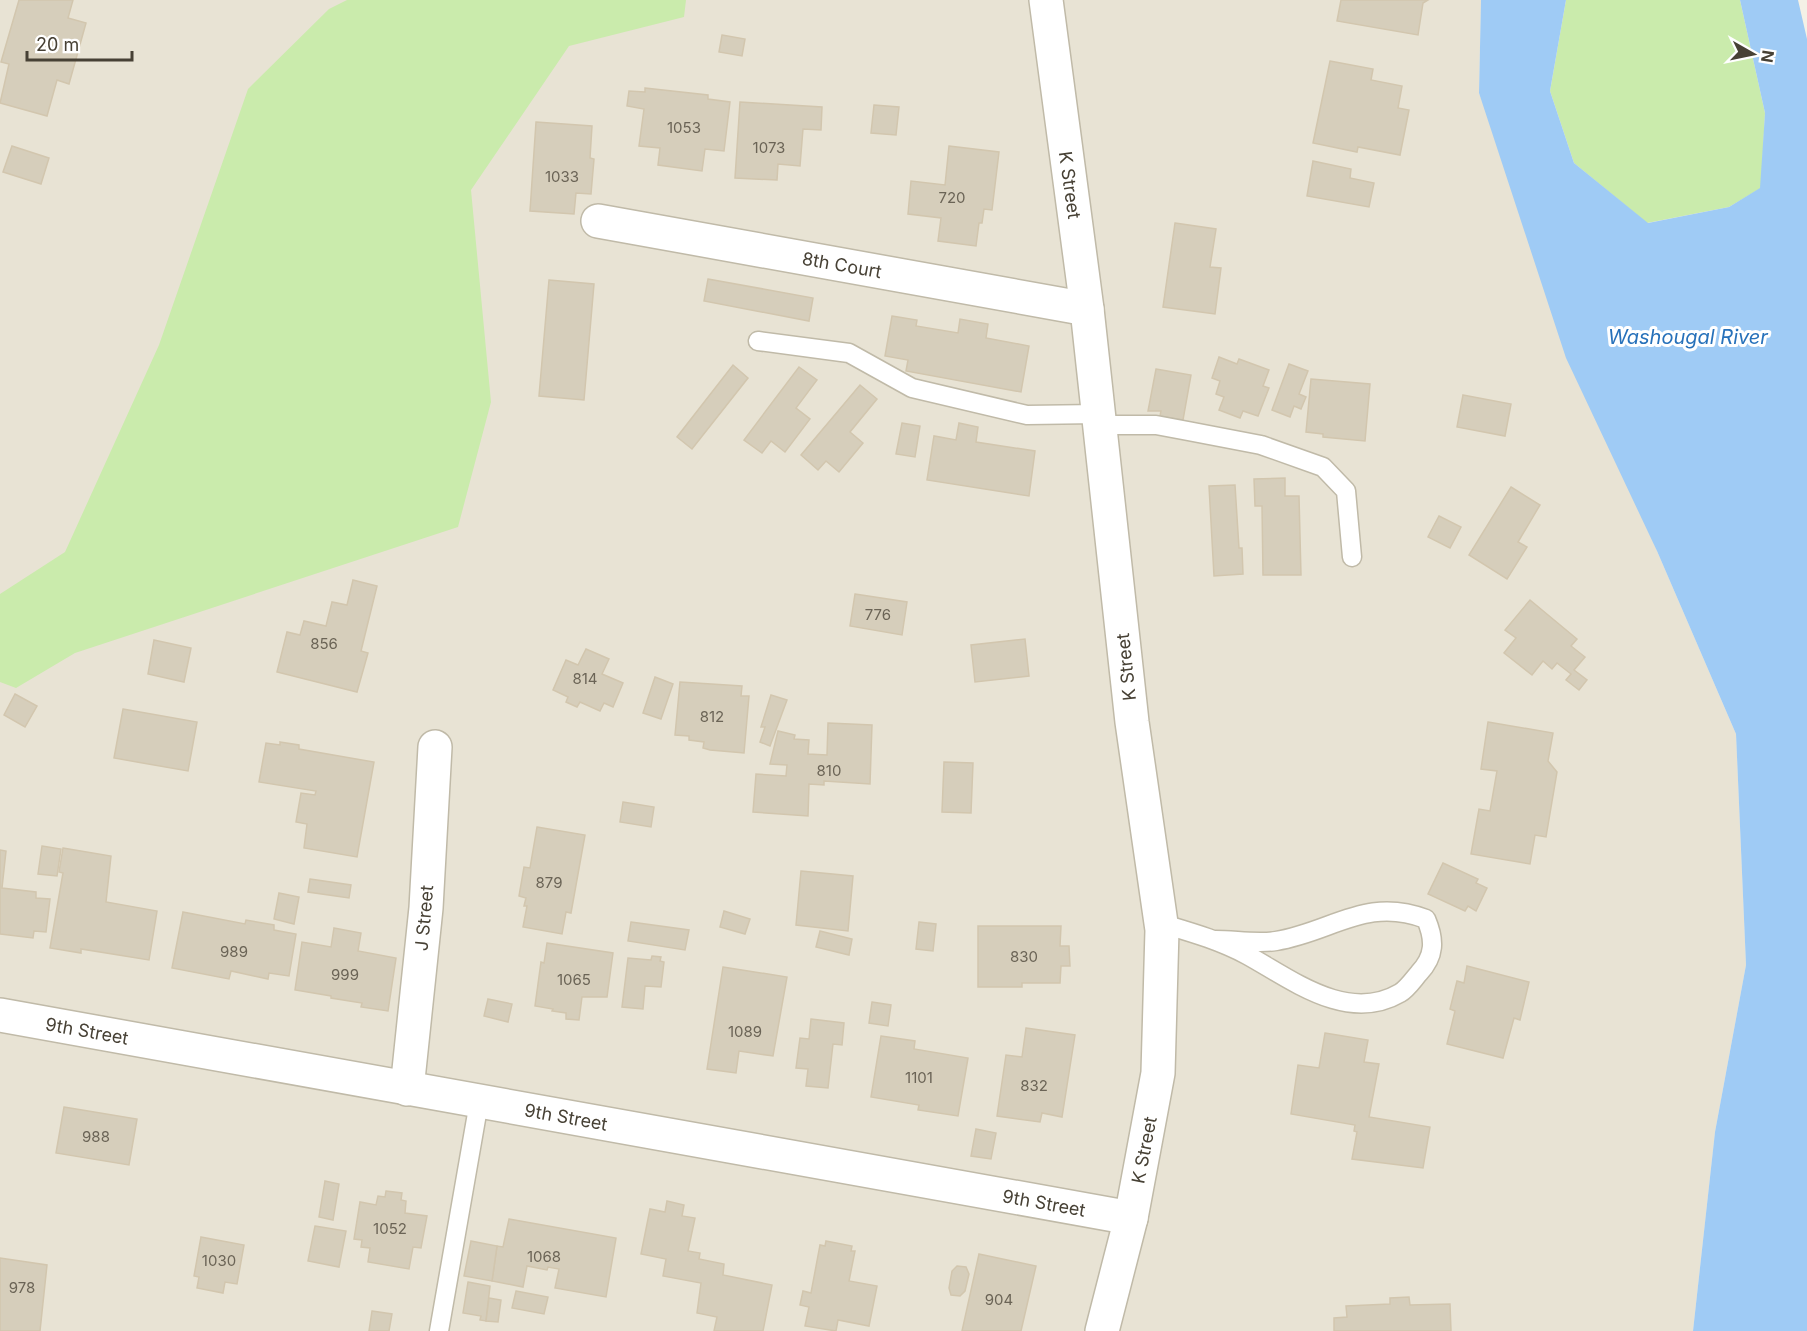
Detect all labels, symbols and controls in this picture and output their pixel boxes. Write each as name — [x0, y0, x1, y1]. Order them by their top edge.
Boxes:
scale bar — [27, 24, 132, 62]
north arrow — [1723, 24, 1783, 84]
text: 20 m — [36, 34, 79, 55]
text: N — [1757, 49, 1779, 64]
house number: 1053 — [667, 118, 701, 137]
house number: 1073 — [753, 138, 785, 157]
street label: K Street — [1055, 150, 1085, 220]
house number: 1033 — [545, 167, 579, 186]
house number: 720 — [938, 188, 966, 207]
street label: 8th Court — [801, 248, 883, 282]
water label: Washougal River — [1608, 325, 1768, 349]
house number: 776 — [865, 605, 891, 624]
street label: K Street — [1112, 632, 1140, 702]
house number: 856 — [310, 634, 338, 653]
house number: 814 — [572, 669, 598, 688]
house number: 812 — [700, 707, 724, 726]
house number: 810 — [817, 761, 841, 780]
house number: 879 — [536, 873, 562, 892]
street label: J Street — [411, 884, 437, 952]
house number: 989 — [220, 942, 248, 961]
house number: 830 — [1010, 947, 1038, 966]
house number: 999 — [331, 965, 359, 984]
house number: 1065 — [557, 970, 591, 989]
street label: 9th Street — [44, 1013, 130, 1049]
house number: 1089 — [728, 1022, 762, 1041]
house number: 1101 — [905, 1068, 933, 1087]
house number: 832 — [1020, 1076, 1048, 1095]
street label: 9th Street — [523, 1099, 609, 1135]
street label: K Street — [1127, 1115, 1161, 1185]
house number: 988 — [82, 1127, 110, 1146]
street label: 9th Street — [1001, 1185, 1087, 1221]
house number: 1052 — [373, 1219, 407, 1238]
house number: 1068 — [527, 1247, 561, 1266]
house number: 1030 — [202, 1251, 236, 1270]
house number: 978 — [9, 1278, 35, 1297]
house number: 904 — [985, 1290, 1013, 1309]

